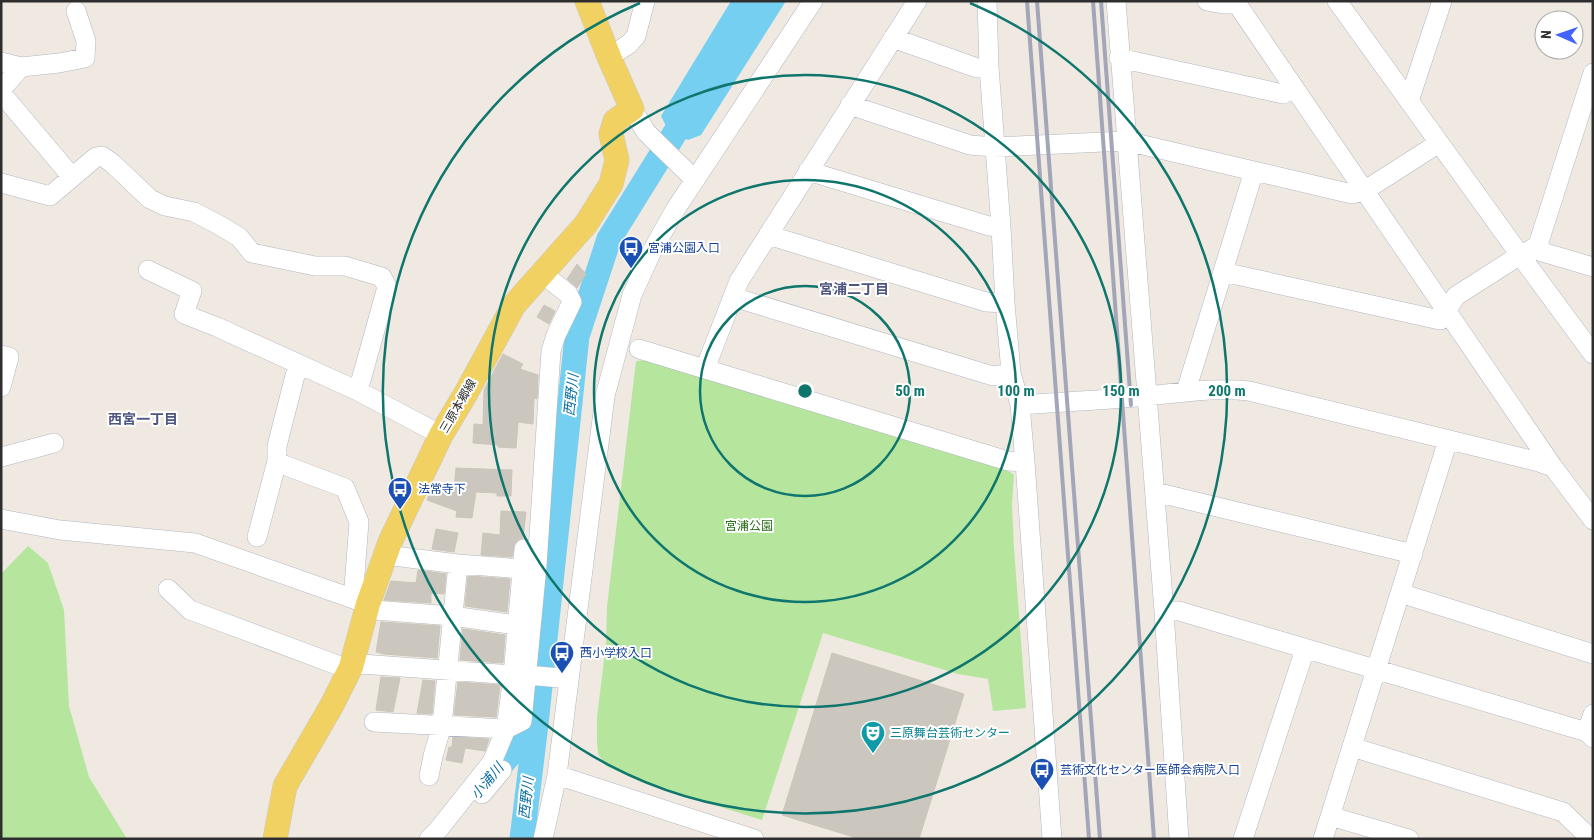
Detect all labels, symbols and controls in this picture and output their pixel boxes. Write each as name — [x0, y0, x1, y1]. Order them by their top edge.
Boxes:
north arrow — [1534, 10, 1584, 60]
text: N — [1538, 30, 1554, 39]
bus stop icon: 宮浦公園入口 — [618, 235, 644, 269]
place label: 宮浦公園入口 — [648, 241, 720, 255]
district label: 宮浦二丁目 — [819, 281, 889, 297]
water label: 西野川 — [561, 371, 581, 417]
street label: 三原本郷線 — [437, 377, 479, 435]
centre of rings — [796, 382, 814, 400]
text: 50 m — [895, 382, 925, 400]
text: 100 m — [997, 382, 1035, 400]
text: 150 m — [1102, 382, 1140, 400]
text: 200 m — [1208, 382, 1246, 400]
district label: 西宮一丁目 — [108, 411, 178, 427]
bus stop icon: 法常寺下 — [387, 476, 413, 510]
place label: 法常寺下 — [418, 482, 466, 496]
park label: 宮浦公園 — [725, 519, 773, 533]
bus stop icon: 西小学校入口 — [549, 640, 575, 674]
place label: 西小学校入口 — [580, 646, 652, 660]
theatre icon: 三原舞台芸術センター — [860, 720, 886, 754]
place label: 三原舞台芸術センター — [890, 726, 1010, 740]
bus stop icon: 芸術文化センター医師会病院入口 — [1029, 757, 1055, 791]
water label: 小浦川 — [467, 758, 508, 802]
place label: 芸術文化センター医師会病院入口 — [1060, 763, 1240, 777]
water label: 西野川 — [516, 774, 536, 820]

